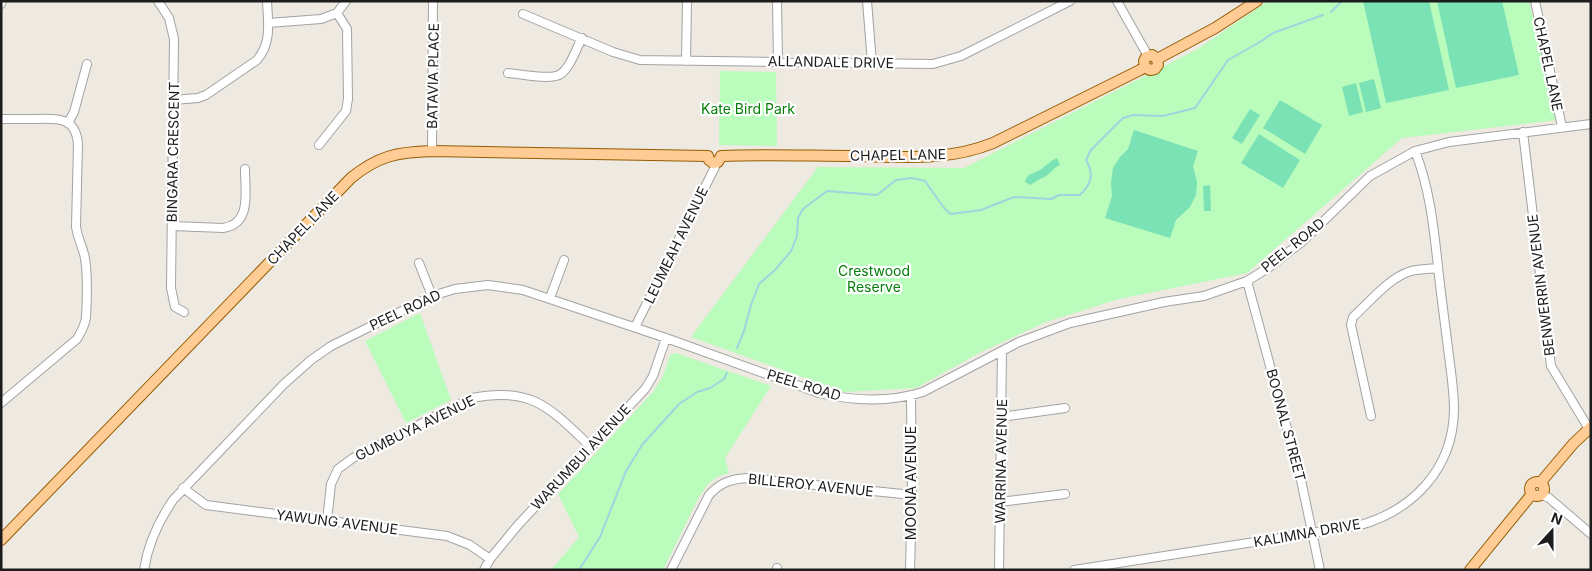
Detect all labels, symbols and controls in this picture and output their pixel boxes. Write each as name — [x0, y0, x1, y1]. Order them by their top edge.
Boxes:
street label: CHAPEL LANE — [1530, 15, 1567, 113]
street label: BATAVIA PLACE — [423, 23, 442, 129]
street label: ALLANDALE DRIVE — [768, 52, 894, 71]
street label: BINGARA CRESCENT — [163, 81, 182, 222]
park label: Kate Bird Park — [701, 100, 795, 117]
street label: CHAPEL LANE — [850, 145, 946, 164]
street label: LEUMEAH AVENUE — [640, 184, 711, 306]
street label: CHAPEL LANE — [263, 187, 342, 268]
street label: BENWERRIN AVENUE — [1523, 213, 1558, 357]
street label: PEEL ROAD — [1258, 214, 1328, 275]
park label: Crestwood Reserve — [838, 262, 910, 295]
street label: PEEL ROAD — [366, 286, 443, 333]
street label: PEEL ROAD — [765, 365, 843, 404]
street label: BOONAL STREET — [1263, 367, 1310, 483]
street label: GUMBUYA AVENUE — [352, 391, 478, 464]
street label: WARRINA AVENUE — [991, 398, 1010, 524]
street label: WARUMBUI AVENUE — [527, 400, 634, 513]
street label: MOONA AVENUE — [902, 426, 919, 540]
street label: BILLEROY AVENUE — [748, 469, 875, 500]
street label: YAWUNG AVENUE — [275, 506, 399, 537]
north arrow — [1527, 506, 1577, 556]
text: N — [1549, 509, 1565, 528]
street label: KALIMNA DRIVE — [1252, 515, 1362, 550]

